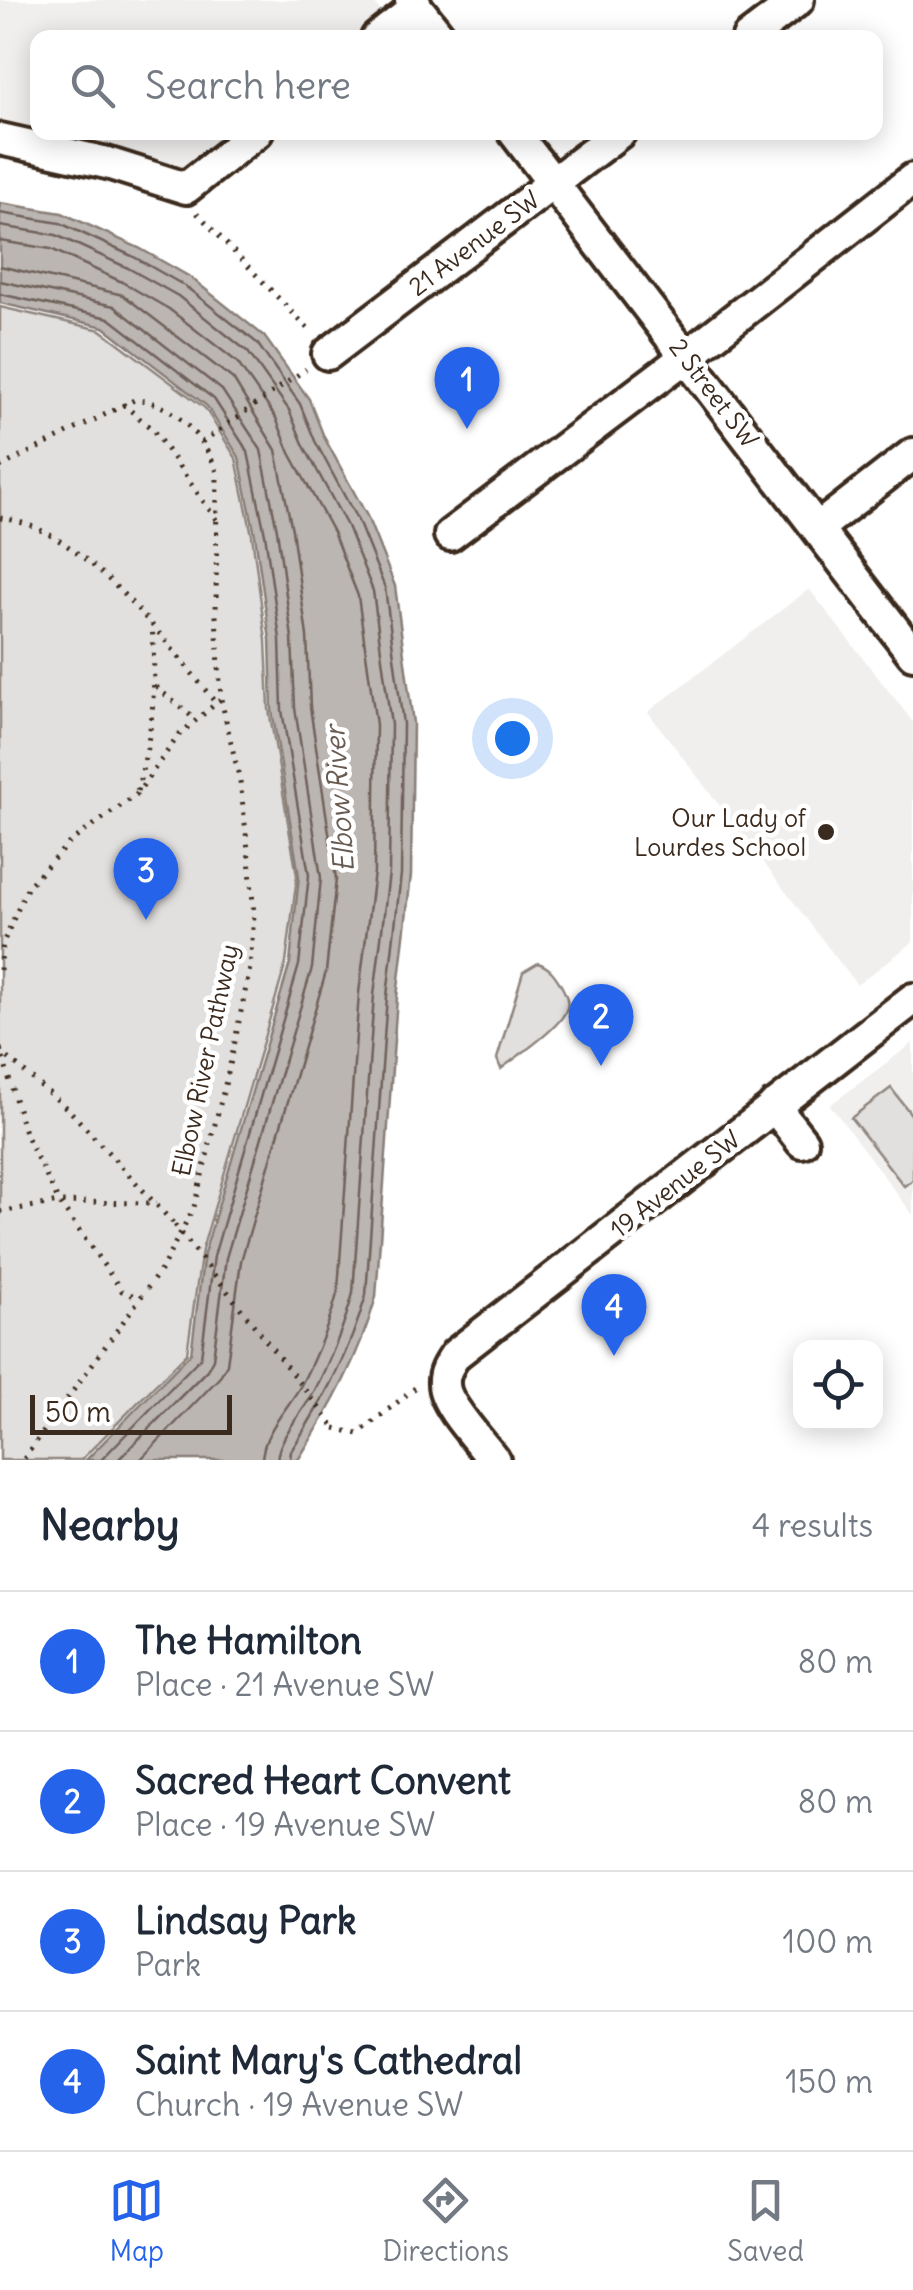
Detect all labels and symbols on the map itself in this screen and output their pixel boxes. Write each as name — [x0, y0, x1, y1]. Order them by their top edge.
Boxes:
street label: 21 Avenue SW — [402, 183, 546, 303]
street label: 2 Street SW — [662, 332, 766, 454]
pin: 1 — [434, 346, 500, 429]
your location — [487, 713, 538, 764]
water label: Elbow River — [316, 721, 362, 873]
place label: Our Lady of Lourdes School — [634, 802, 807, 863]
marker: Our Lady of Lourdes School — [815, 821, 837, 843]
pin: 3 — [114, 838, 178, 920]
street label: Elbow River Pathway — [165, 941, 245, 1179]
pin: 2 — [568, 984, 634, 1066]
street label: 19 Avenue SW — [603, 1123, 747, 1245]
pin: 4 — [582, 1274, 646, 1356]
scale bar — [30, 1390, 232, 1434]

